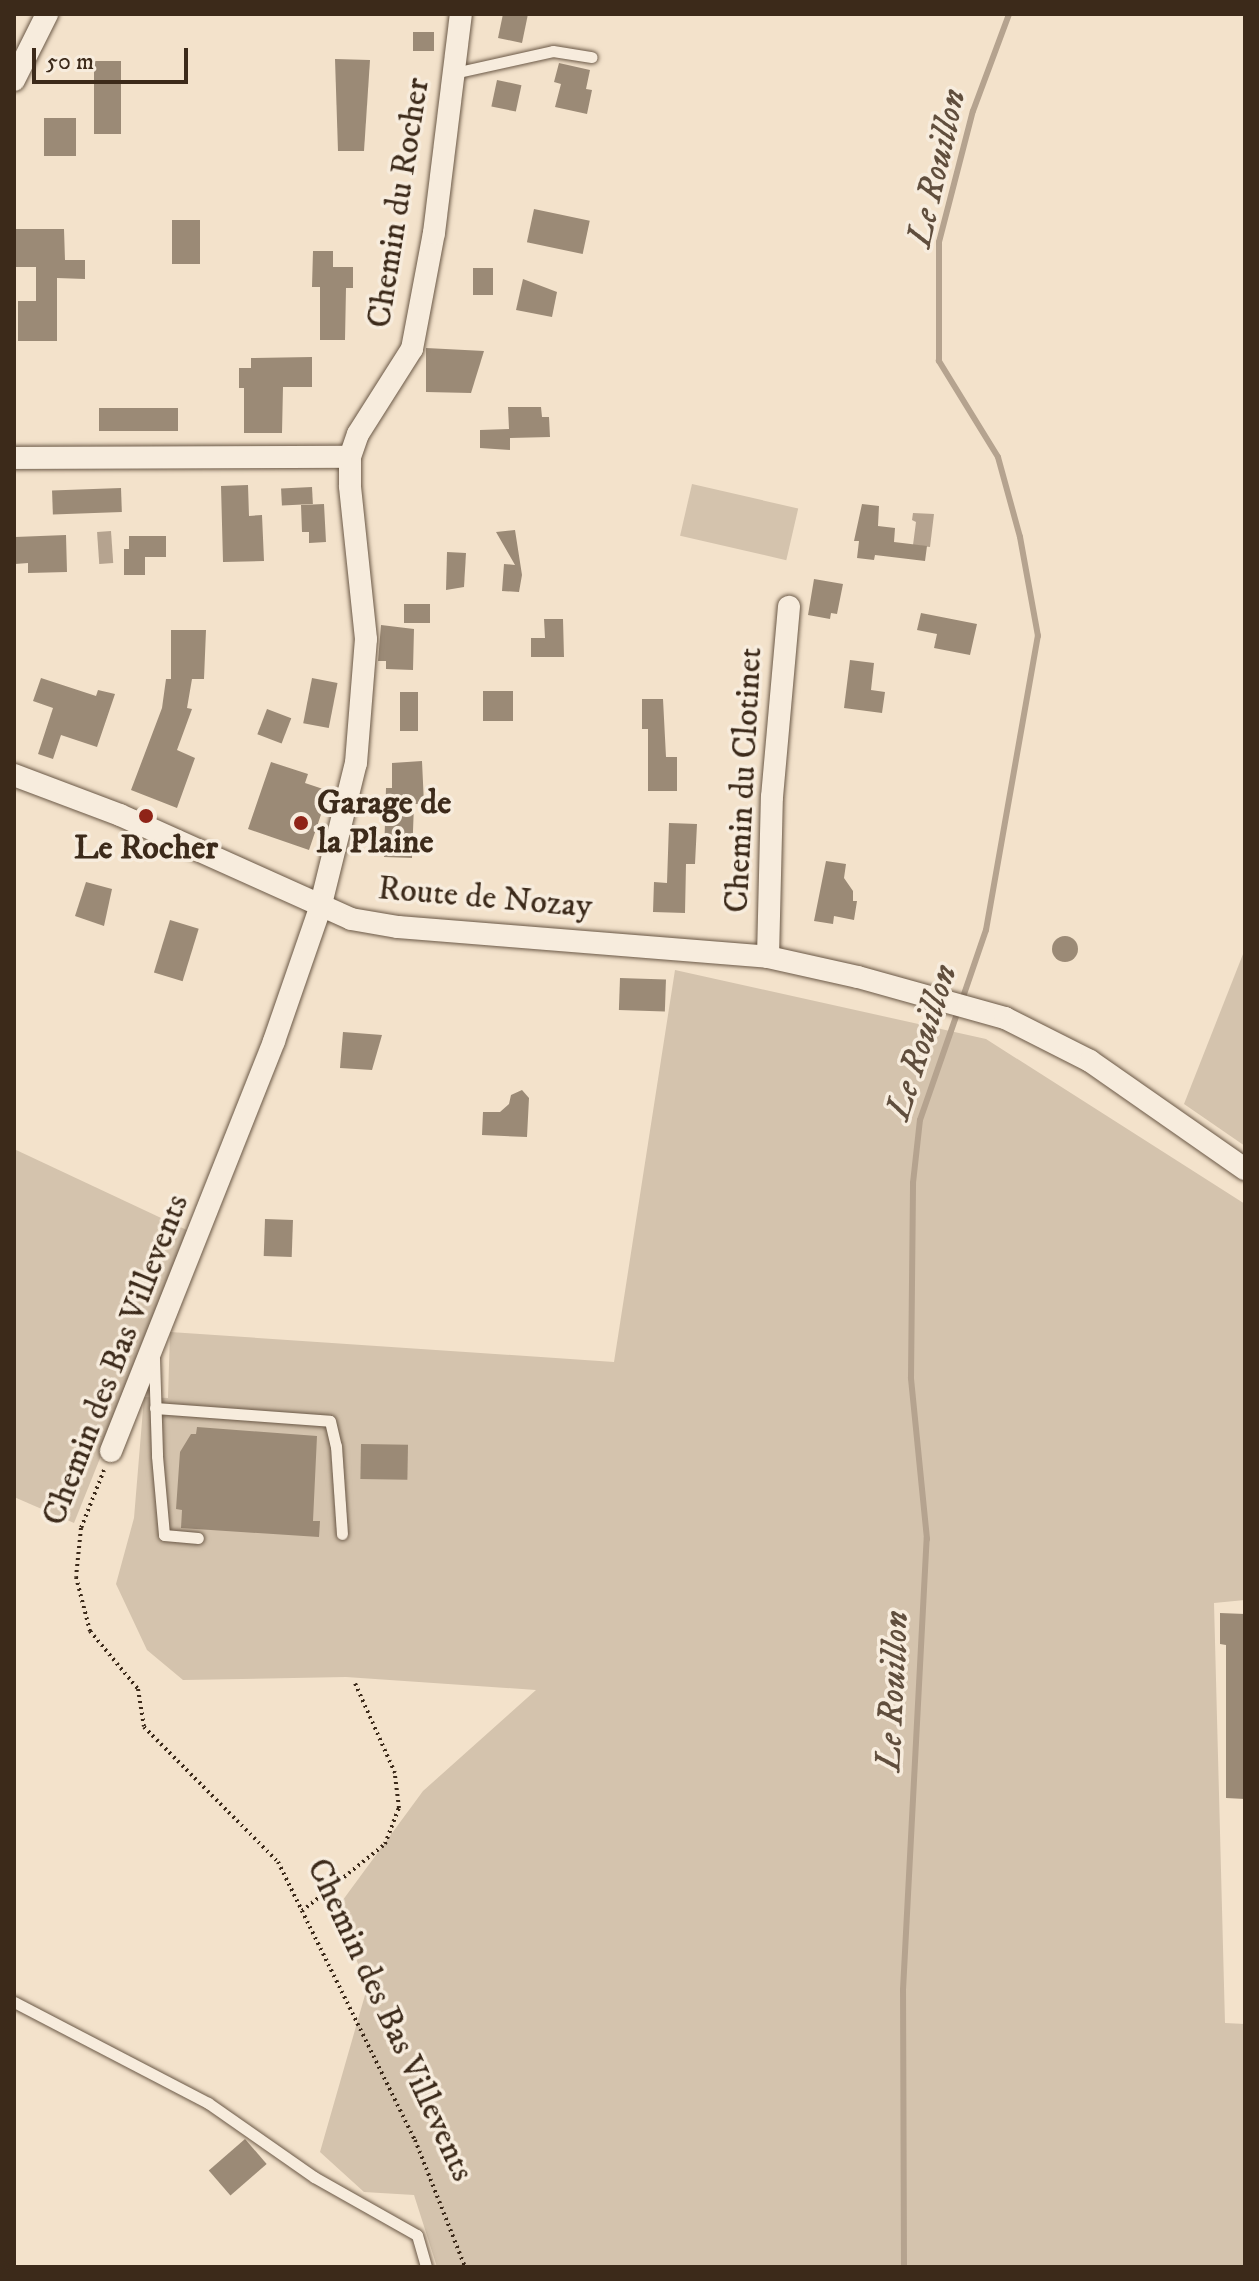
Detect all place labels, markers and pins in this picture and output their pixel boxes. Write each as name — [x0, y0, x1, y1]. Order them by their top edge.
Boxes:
place label: Garage de la Plaine — [317, 783, 451, 862]
marker: Le Rocher — [137, 807, 155, 825]
marker: Garage de la Plaine — [292, 814, 310, 832]
place label: Le Rocher — [74, 829, 218, 869]

